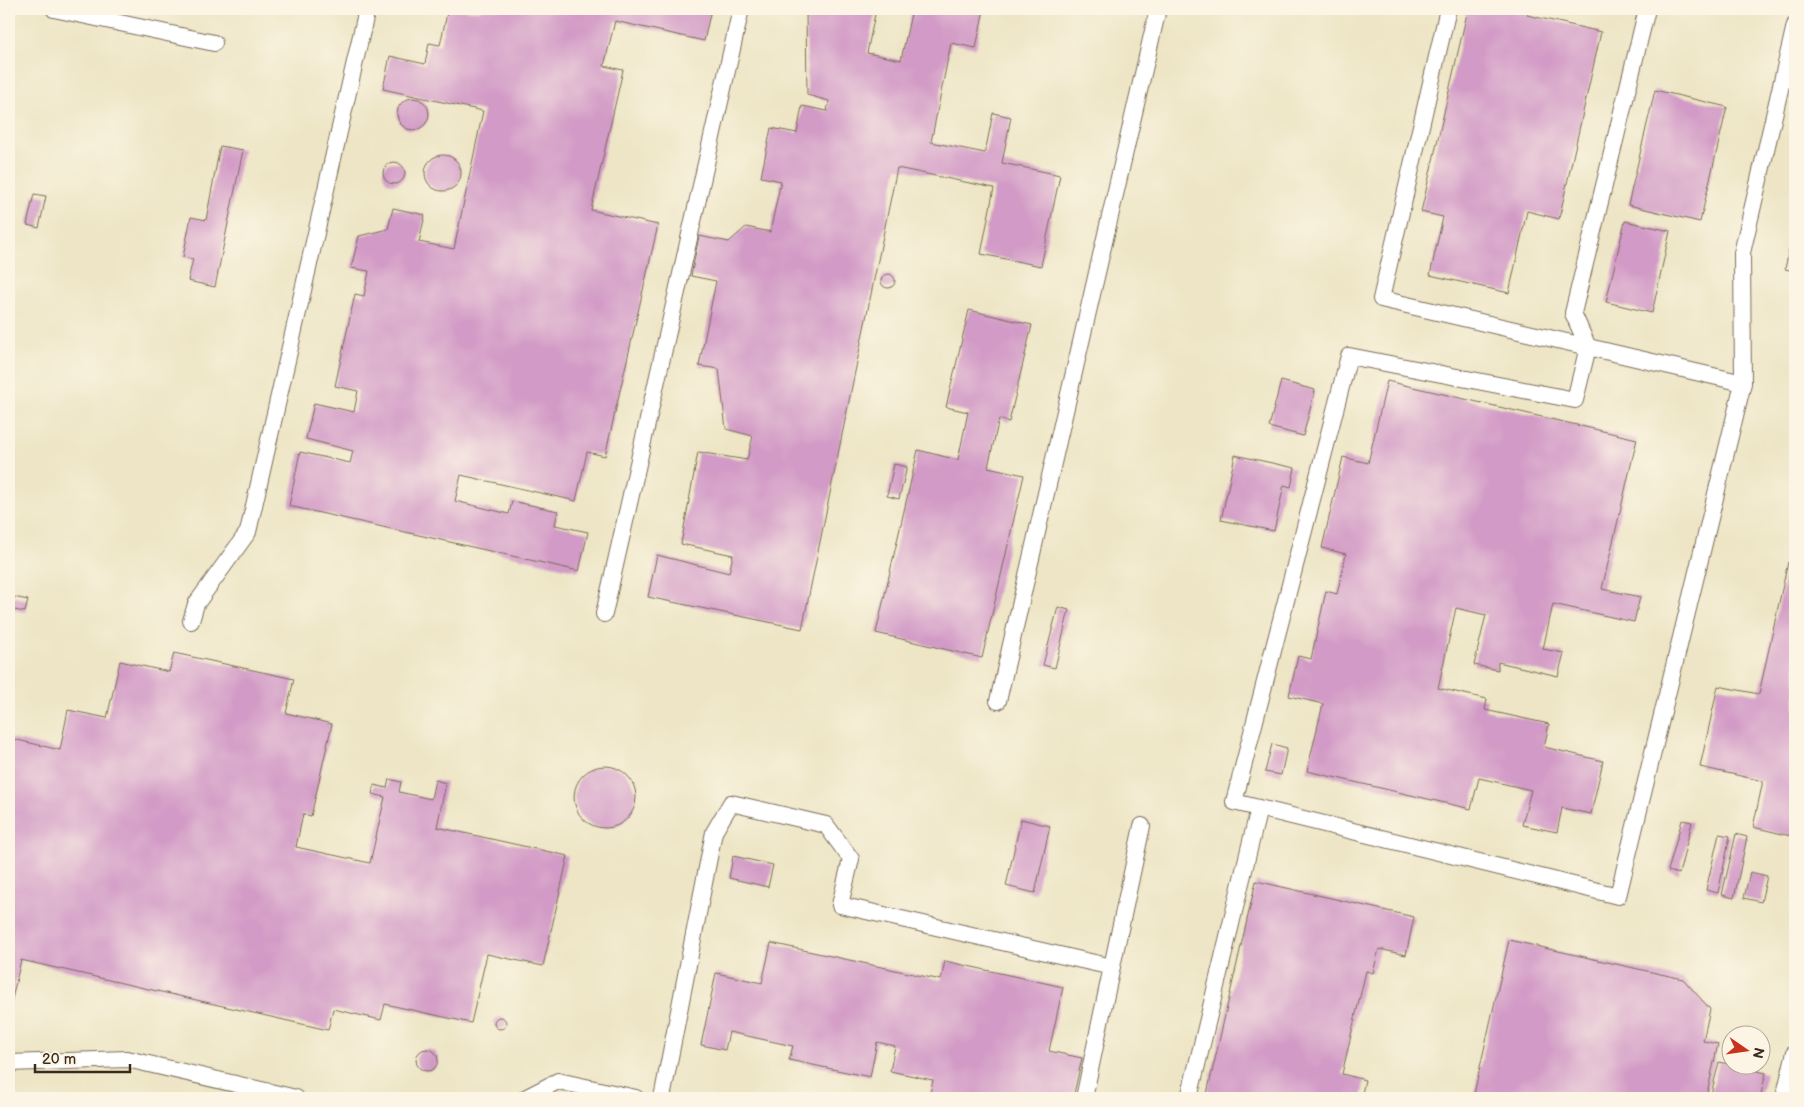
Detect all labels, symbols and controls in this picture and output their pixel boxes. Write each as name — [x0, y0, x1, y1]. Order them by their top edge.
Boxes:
north arrow — [1722, 1024, 1772, 1074]
scale bar — [35, 1042, 130, 1074]
text: N — [1749, 1046, 1768, 1060]
text: 20 m — [42, 1050, 76, 1069]

